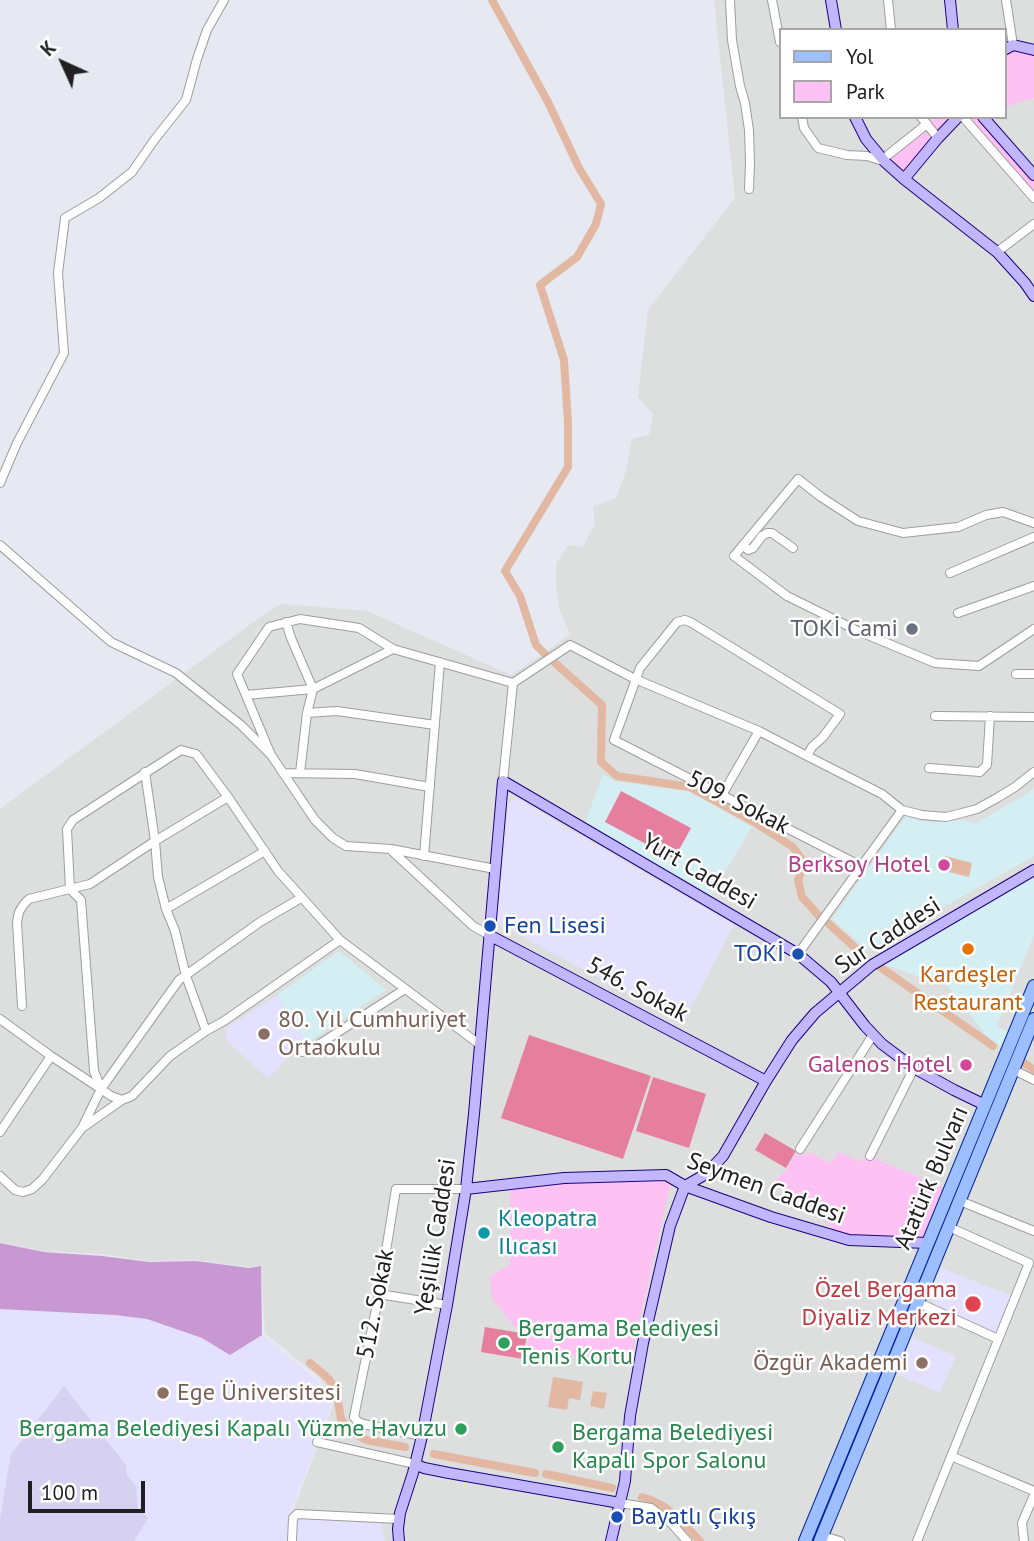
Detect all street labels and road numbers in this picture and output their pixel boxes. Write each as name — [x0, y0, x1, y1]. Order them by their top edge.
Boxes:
street label: 509. Sokak — [682, 765, 794, 841]
street label: Yurt Caddesi — [636, 828, 762, 916]
street label: Sur Caddesi — [830, 891, 946, 981]
street label: 546. Sokak — [581, 951, 693, 1029]
street label: Atatürk Bulvarı — [889, 1102, 975, 1254]
street label: Seymen Caddesi — [683, 1147, 849, 1231]
street label: Yeşillik Caddesi — [409, 1157, 463, 1317]
street label: 512. Sokak — [351, 1247, 401, 1361]

